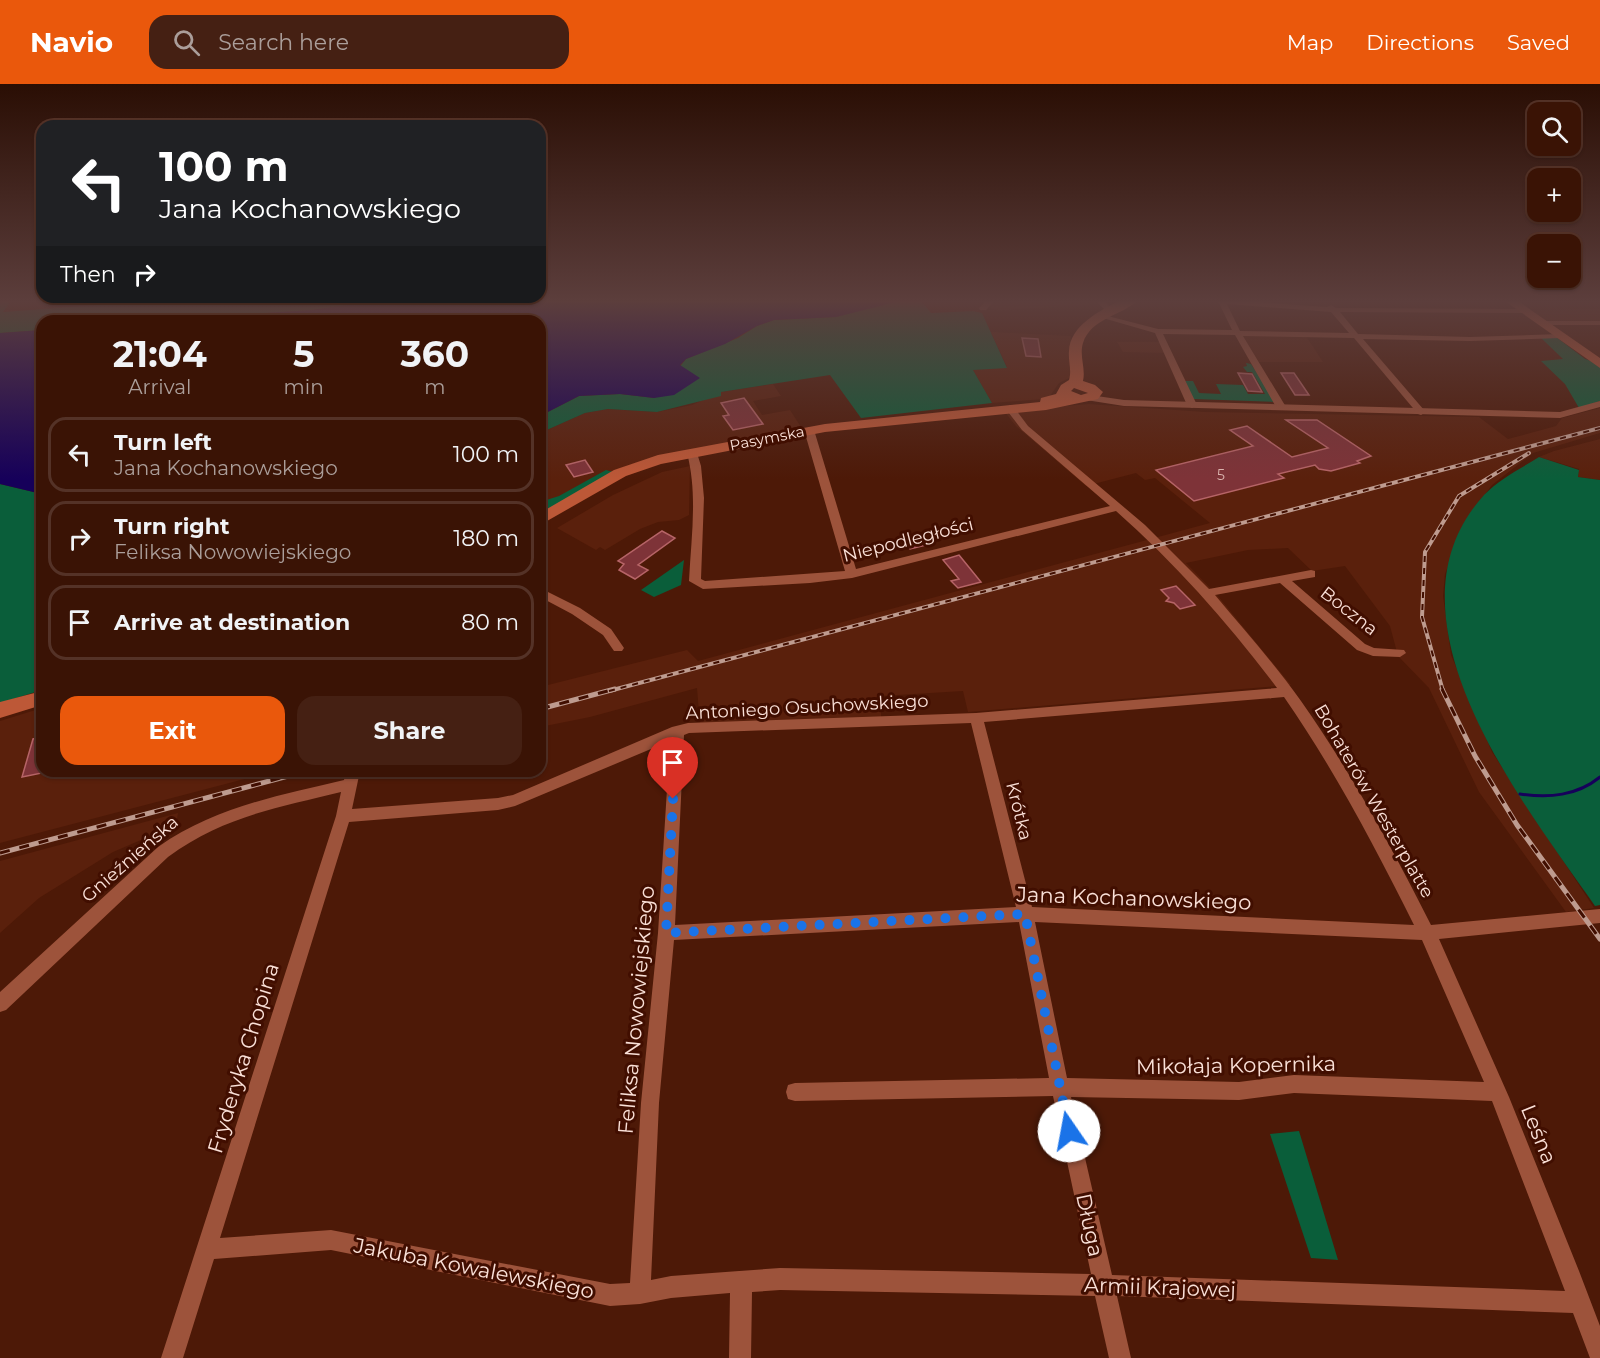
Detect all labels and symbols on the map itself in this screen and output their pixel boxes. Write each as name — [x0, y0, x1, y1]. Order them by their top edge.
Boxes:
street label: Pasymska — [728, 421, 806, 455]
house number: 5 — [1217, 466, 1225, 484]
street label: Niepodległości — [840, 513, 976, 567]
street label: Boczna — [1316, 582, 1382, 640]
street label: Antoniego Osuchowskiego — [685, 690, 929, 724]
street label: Bohaterów Westerplatte — [1309, 700, 1439, 902]
pin — [647, 737, 698, 799]
street label: Krótka — [1001, 780, 1037, 842]
street label: Gnieźnieńska — [77, 811, 183, 907]
street label: Jana Kochanowskiego — [1015, 881, 1252, 915]
street label: Feliksa Nowowiejskiego — [613, 885, 659, 1135]
street label: Fryderyka Chopina — [202, 960, 284, 1156]
street label: Mikołaja Kopernika — [1136, 1051, 1336, 1079]
position arrow — [1037, 1099, 1101, 1163]
street label: Leśna — [1516, 1101, 1562, 1167]
street label: Długa — [1071, 1191, 1109, 1259]
street label: Jakuba Kowalewskiego — [351, 1232, 596, 1304]
street label: Armii Krajowej — [1084, 1272, 1236, 1302]

